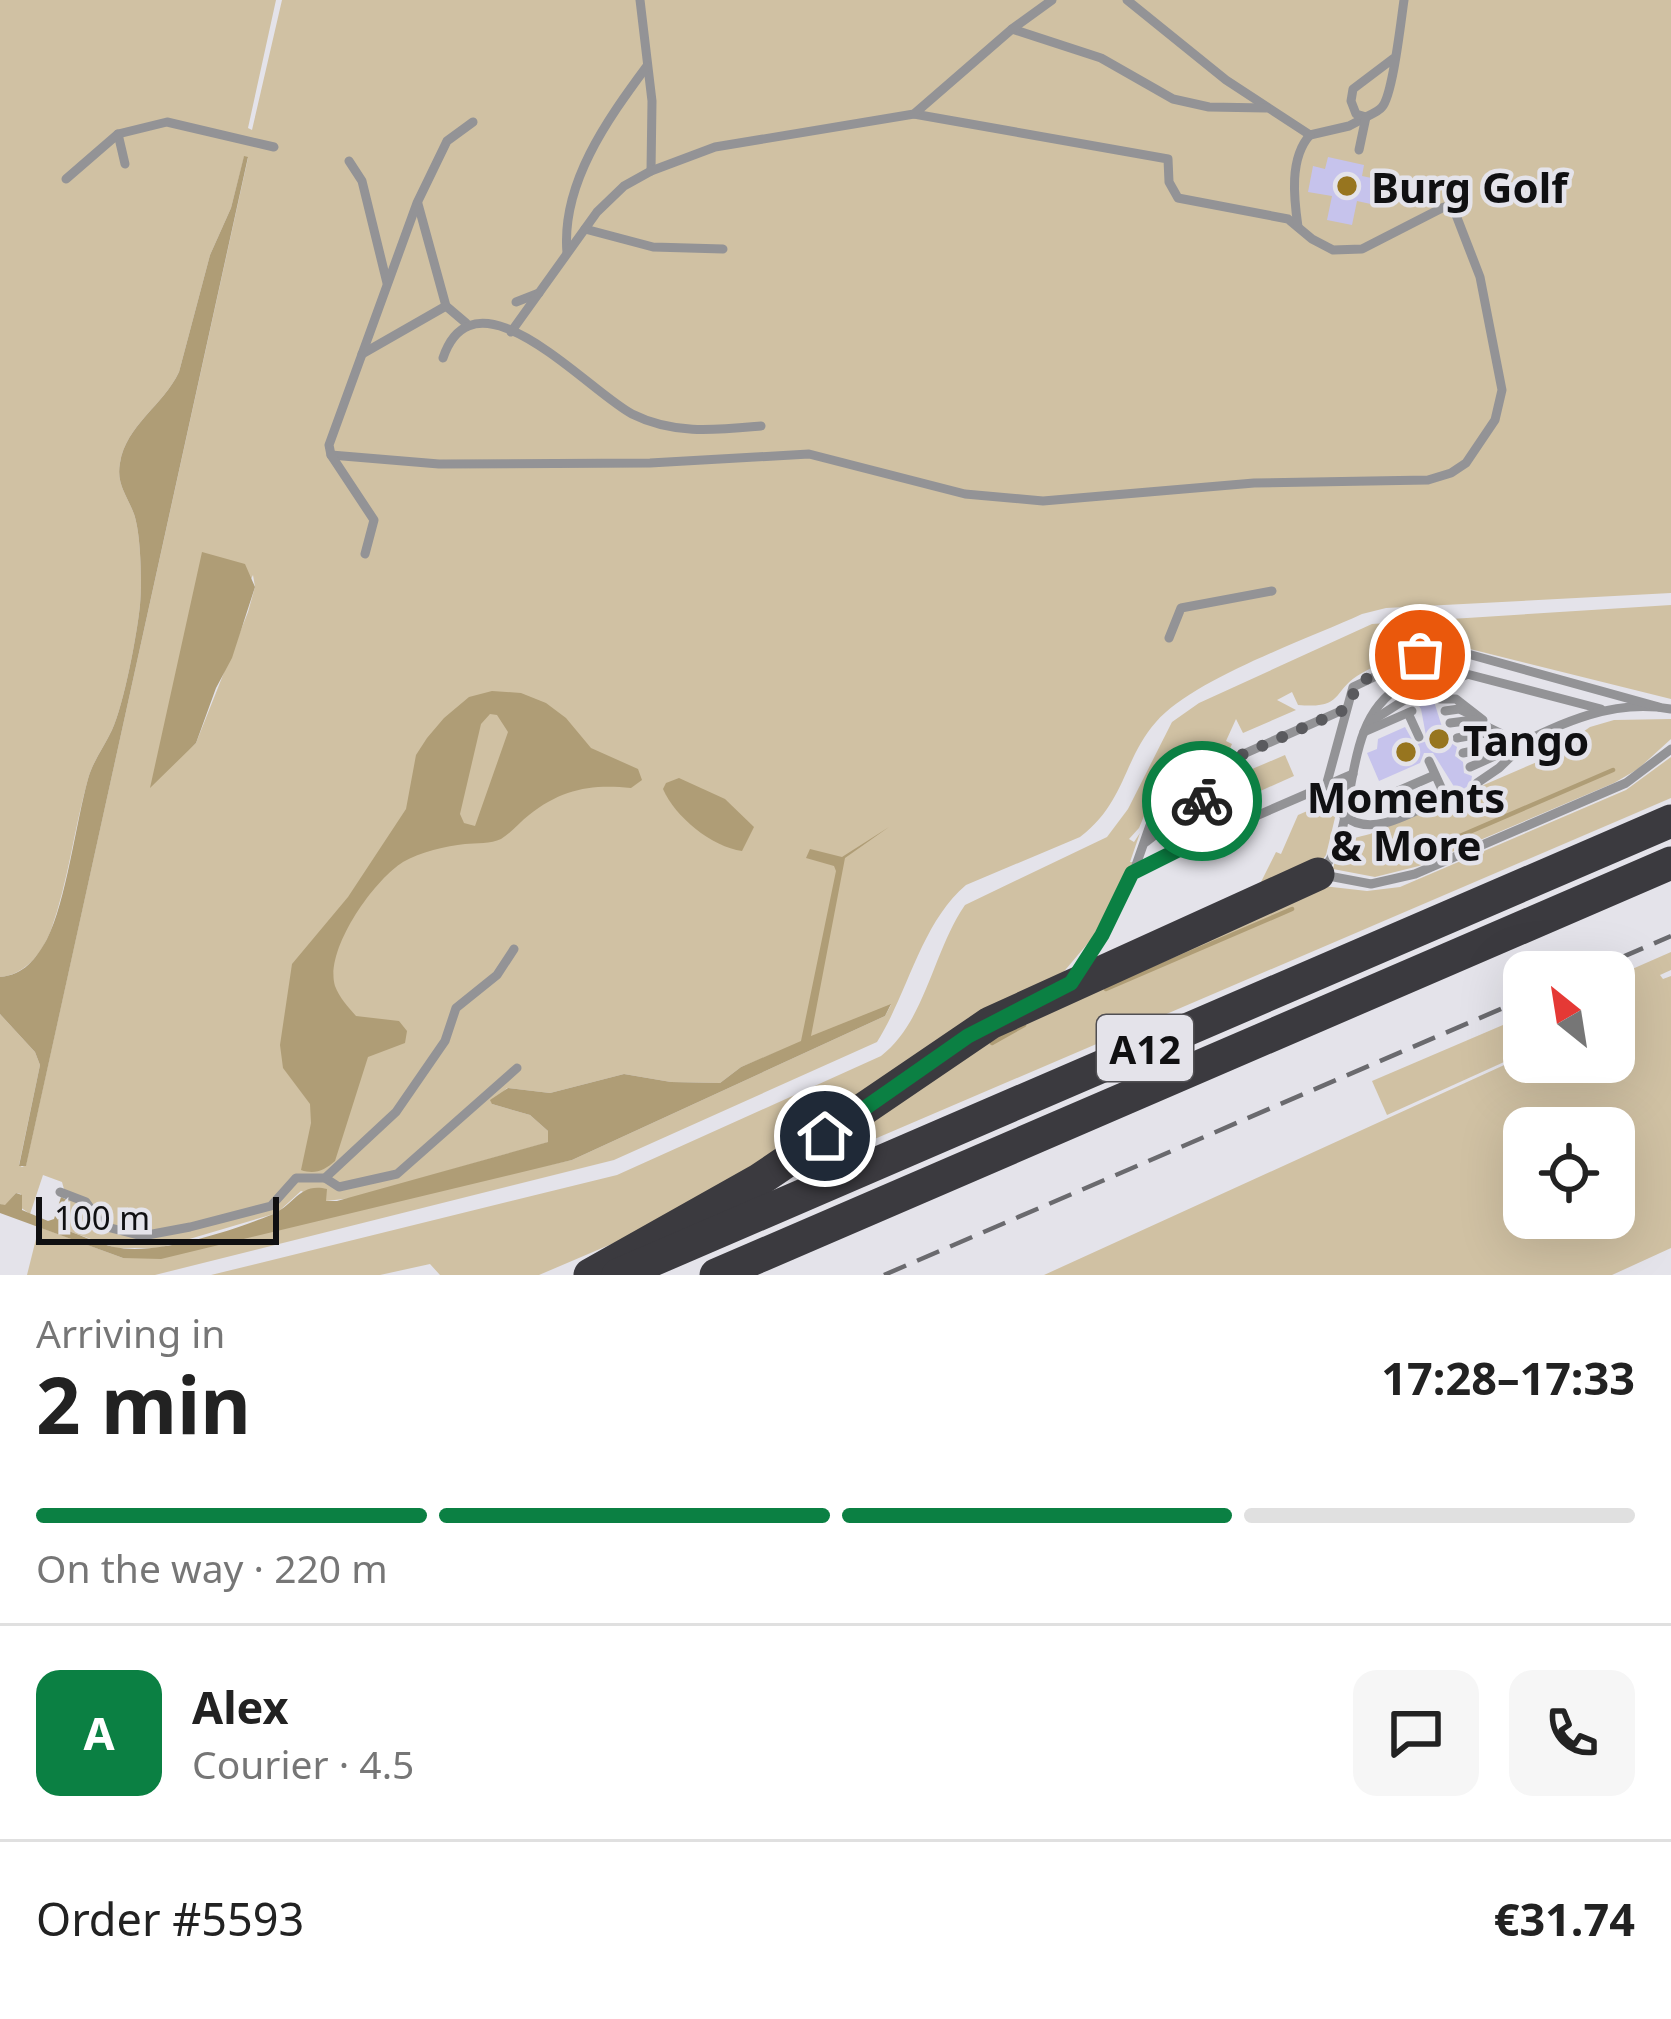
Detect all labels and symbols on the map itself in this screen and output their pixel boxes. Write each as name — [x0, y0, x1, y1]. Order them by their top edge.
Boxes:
place label: Burg Golf — [1371, 158, 1570, 215]
marker: Burg Golf — [1334, 173, 1360, 199]
pin — [1369, 604, 1471, 706]
place label: Tango — [1463, 711, 1589, 768]
marker: Tango — [1426, 726, 1452, 752]
marker: Moments & More — [1393, 739, 1419, 765]
courier — [1142, 741, 1262, 861]
place label: Moments & More — [1307, 768, 1505, 873]
north arrow — [1503, 951, 1635, 1083]
road number: A12 — [1097, 1015, 1193, 1081]
pin — [774, 1085, 876, 1187]
scale bar — [36, 1191, 279, 1244]

